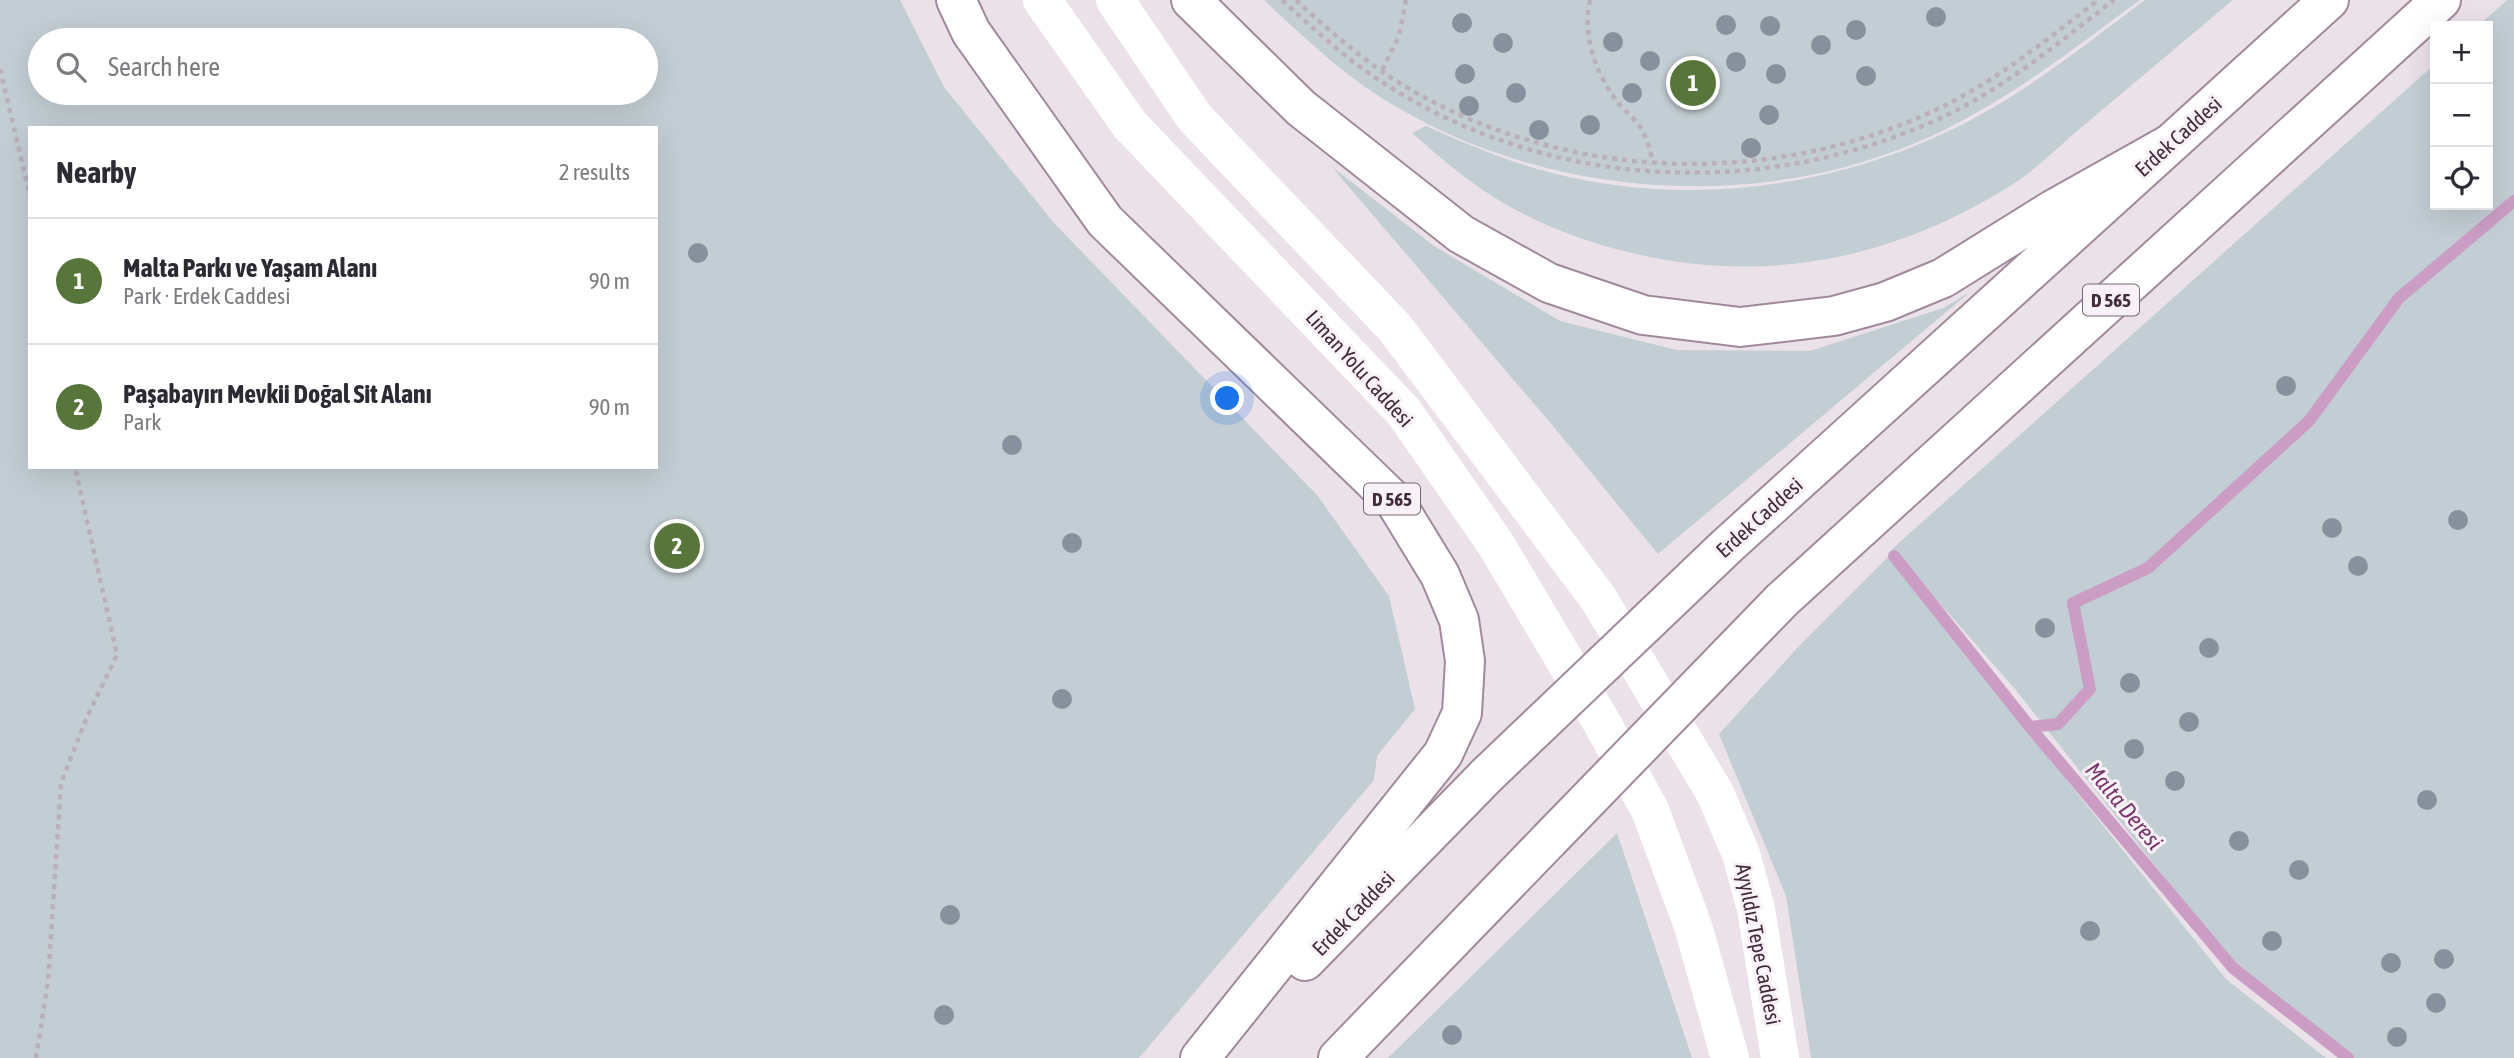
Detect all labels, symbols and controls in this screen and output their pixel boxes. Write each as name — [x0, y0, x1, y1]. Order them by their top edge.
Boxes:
map controls — [2430, 21, 2493, 210]
button: + — [2430, 21, 2493, 84]
search box — [28, 28, 658, 105]
icon: search — [52, 48, 90, 86]
text: Search here — [108, 52, 220, 82]
pin: 1 — [1670, 57, 1716, 109]
button: − — [2430, 84, 2493, 147]
street label: Erdek Caddesi — [2130, 91, 2226, 181]
button: locate — [2430, 147, 2493, 210]
text: Nearby — [56, 155, 136, 189]
text: 2 results — [559, 159, 630, 185]
text: Malta Parkı ve Yaşam Alanı — [123, 253, 377, 283]
text: 1 — [74, 268, 84, 294]
text: 90 m — [589, 268, 630, 294]
text: Park · Erdek Caddesi — [123, 283, 291, 309]
road number: D 565 — [2083, 284, 2139, 316]
street label: Liman Yolu Caddesi — [1301, 305, 1419, 431]
text: Paşabayırı Mevkii Doğal Sit Alanı — [123, 379, 432, 409]
your location — [1210, 381, 1244, 415]
text: 2 — [74, 394, 84, 420]
text: 90 m — [589, 394, 630, 420]
text: Park — [123, 409, 161, 435]
street label: Erdek Caddesi — [1711, 472, 1807, 562]
road number: D 565 — [1364, 484, 1420, 514]
pin: 2 — [654, 520, 700, 572]
water label: Malta Deresi — [2080, 757, 2168, 855]
street label: Ayyıldız Tepe Caddesi — [1732, 861, 1786, 1027]
street label: Erdek Caddesi — [1307, 866, 1399, 960]

